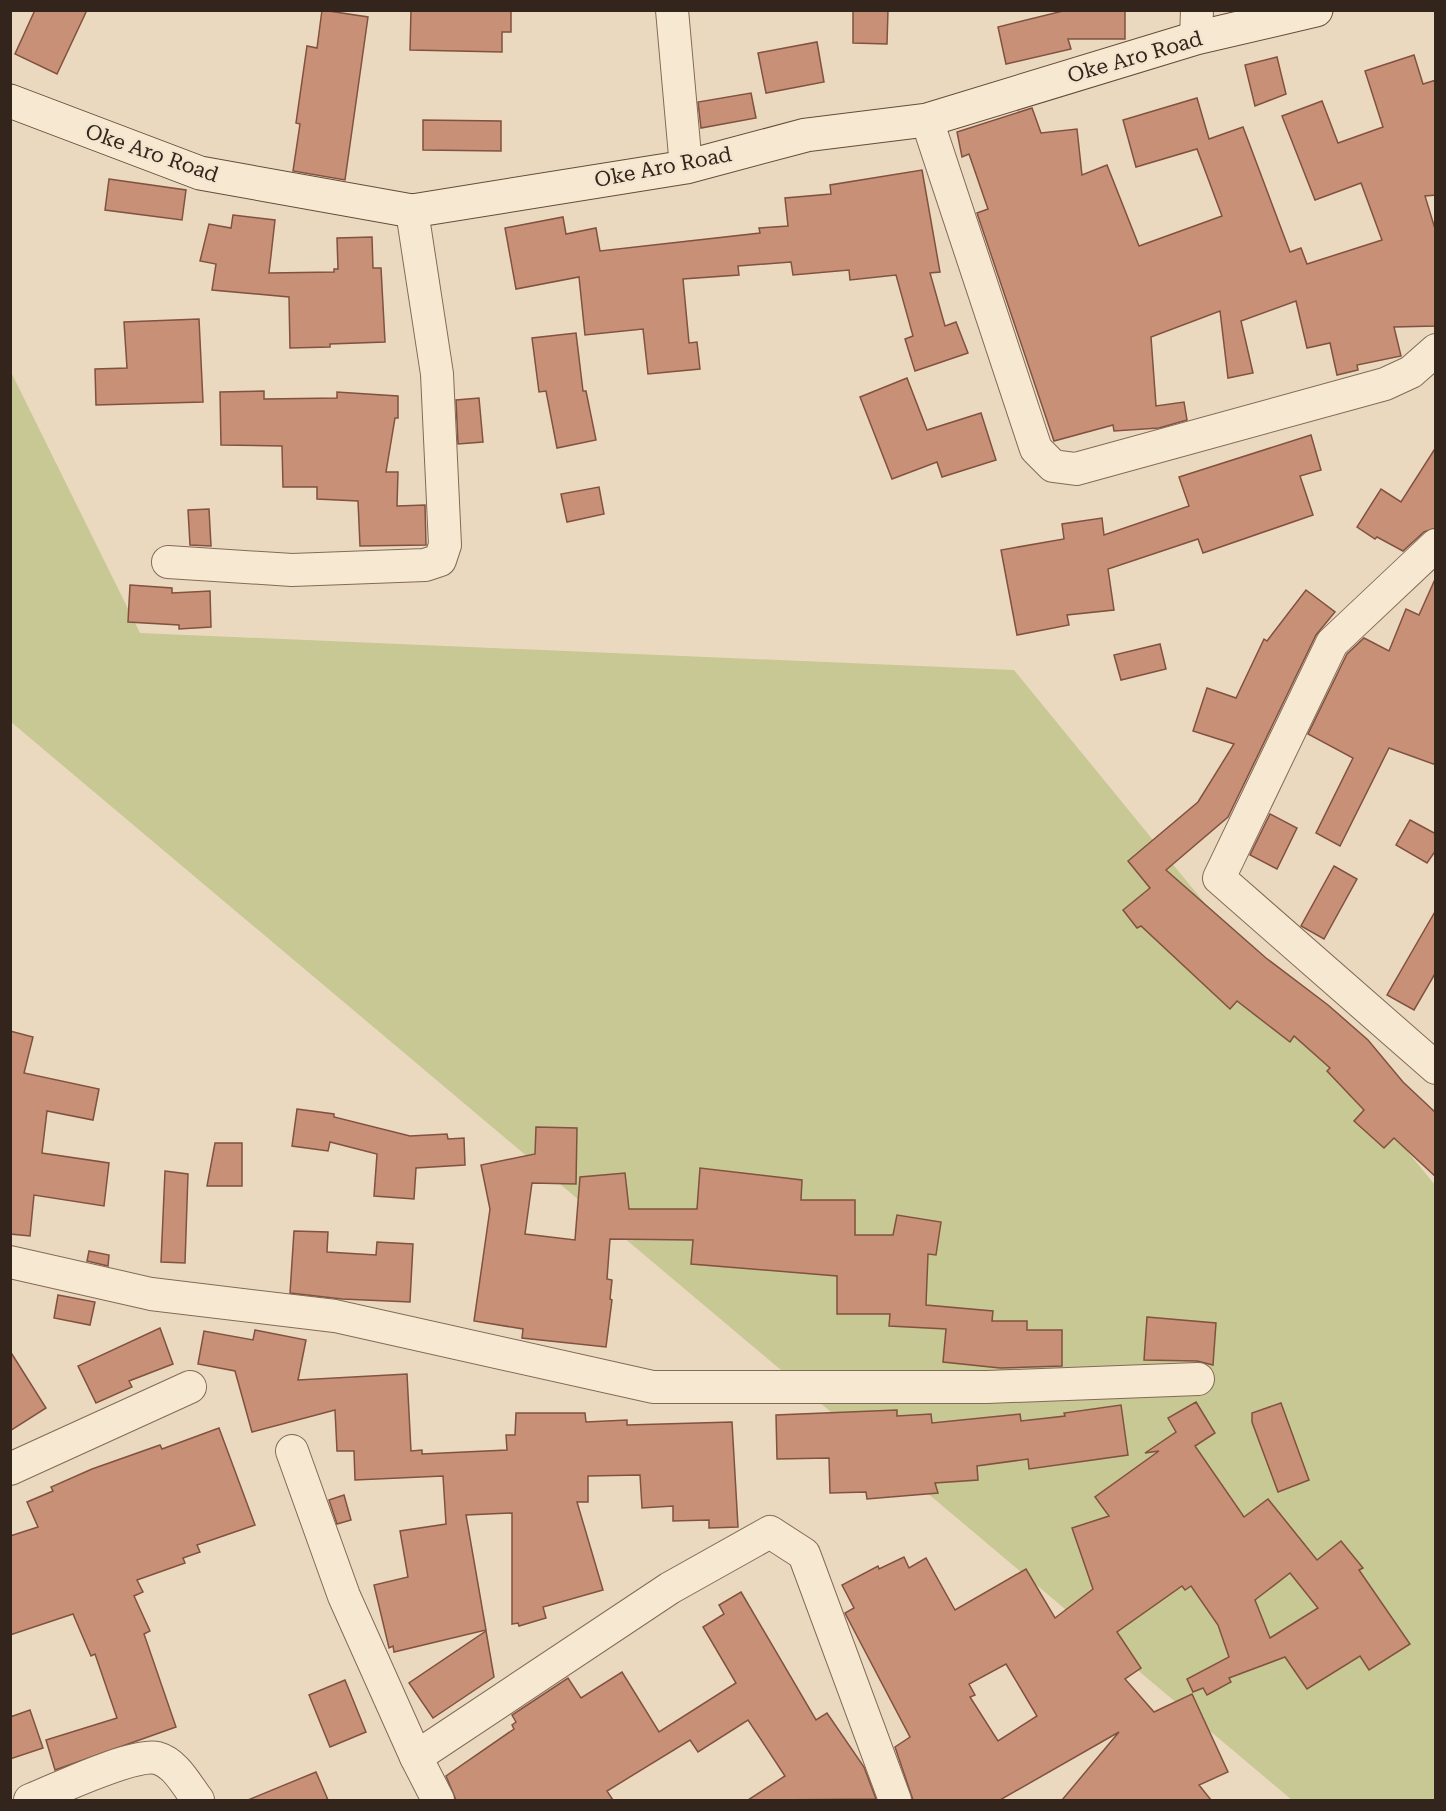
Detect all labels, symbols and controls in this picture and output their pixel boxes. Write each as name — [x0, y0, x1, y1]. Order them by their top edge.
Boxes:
street label: Oke Aro Road — [1065, 26, 1206, 88]
street label: Oke Aro Road — [82, 119, 222, 187]
street label: Oke Aro Road — [592, 142, 734, 192]

